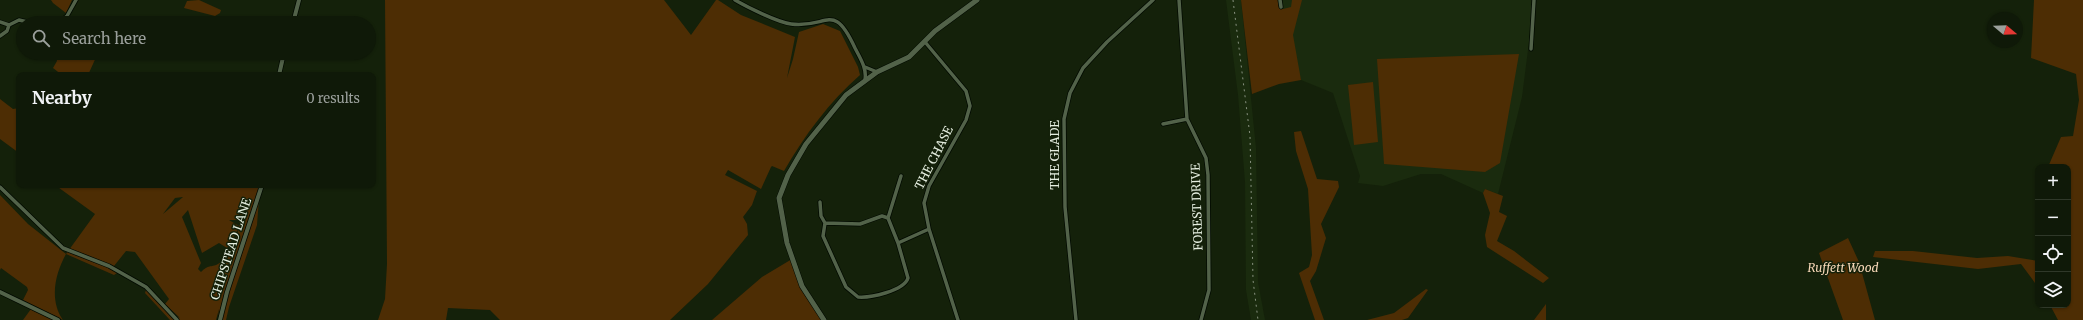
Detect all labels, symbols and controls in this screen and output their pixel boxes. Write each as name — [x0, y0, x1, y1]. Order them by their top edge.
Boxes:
north arrow — [1987, 12, 2023, 48]
search box — [16, 16, 376, 60]
icon: search — [30, 27, 52, 49]
text: Search here — [62, 29, 146, 48]
text: Nearby — [32, 87, 92, 109]
text: 0 results — [306, 90, 360, 107]
street label: THE GLADE — [1047, 120, 1062, 190]
street label: THE CHASE — [911, 123, 956, 192]
street label: FOREST DRIVE — [1187, 163, 1206, 251]
map controls — [2035, 164, 2071, 308]
button: + — [2035, 164, 2071, 200]
street label: CHIPSTEAD LANE — [207, 196, 254, 302]
button: − — [2035, 200, 2071, 236]
button: locate — [2035, 236, 2071, 272]
park label: Ruffett Wood — [1808, 260, 1879, 275]
button: layers — [2035, 272, 2071, 308]

